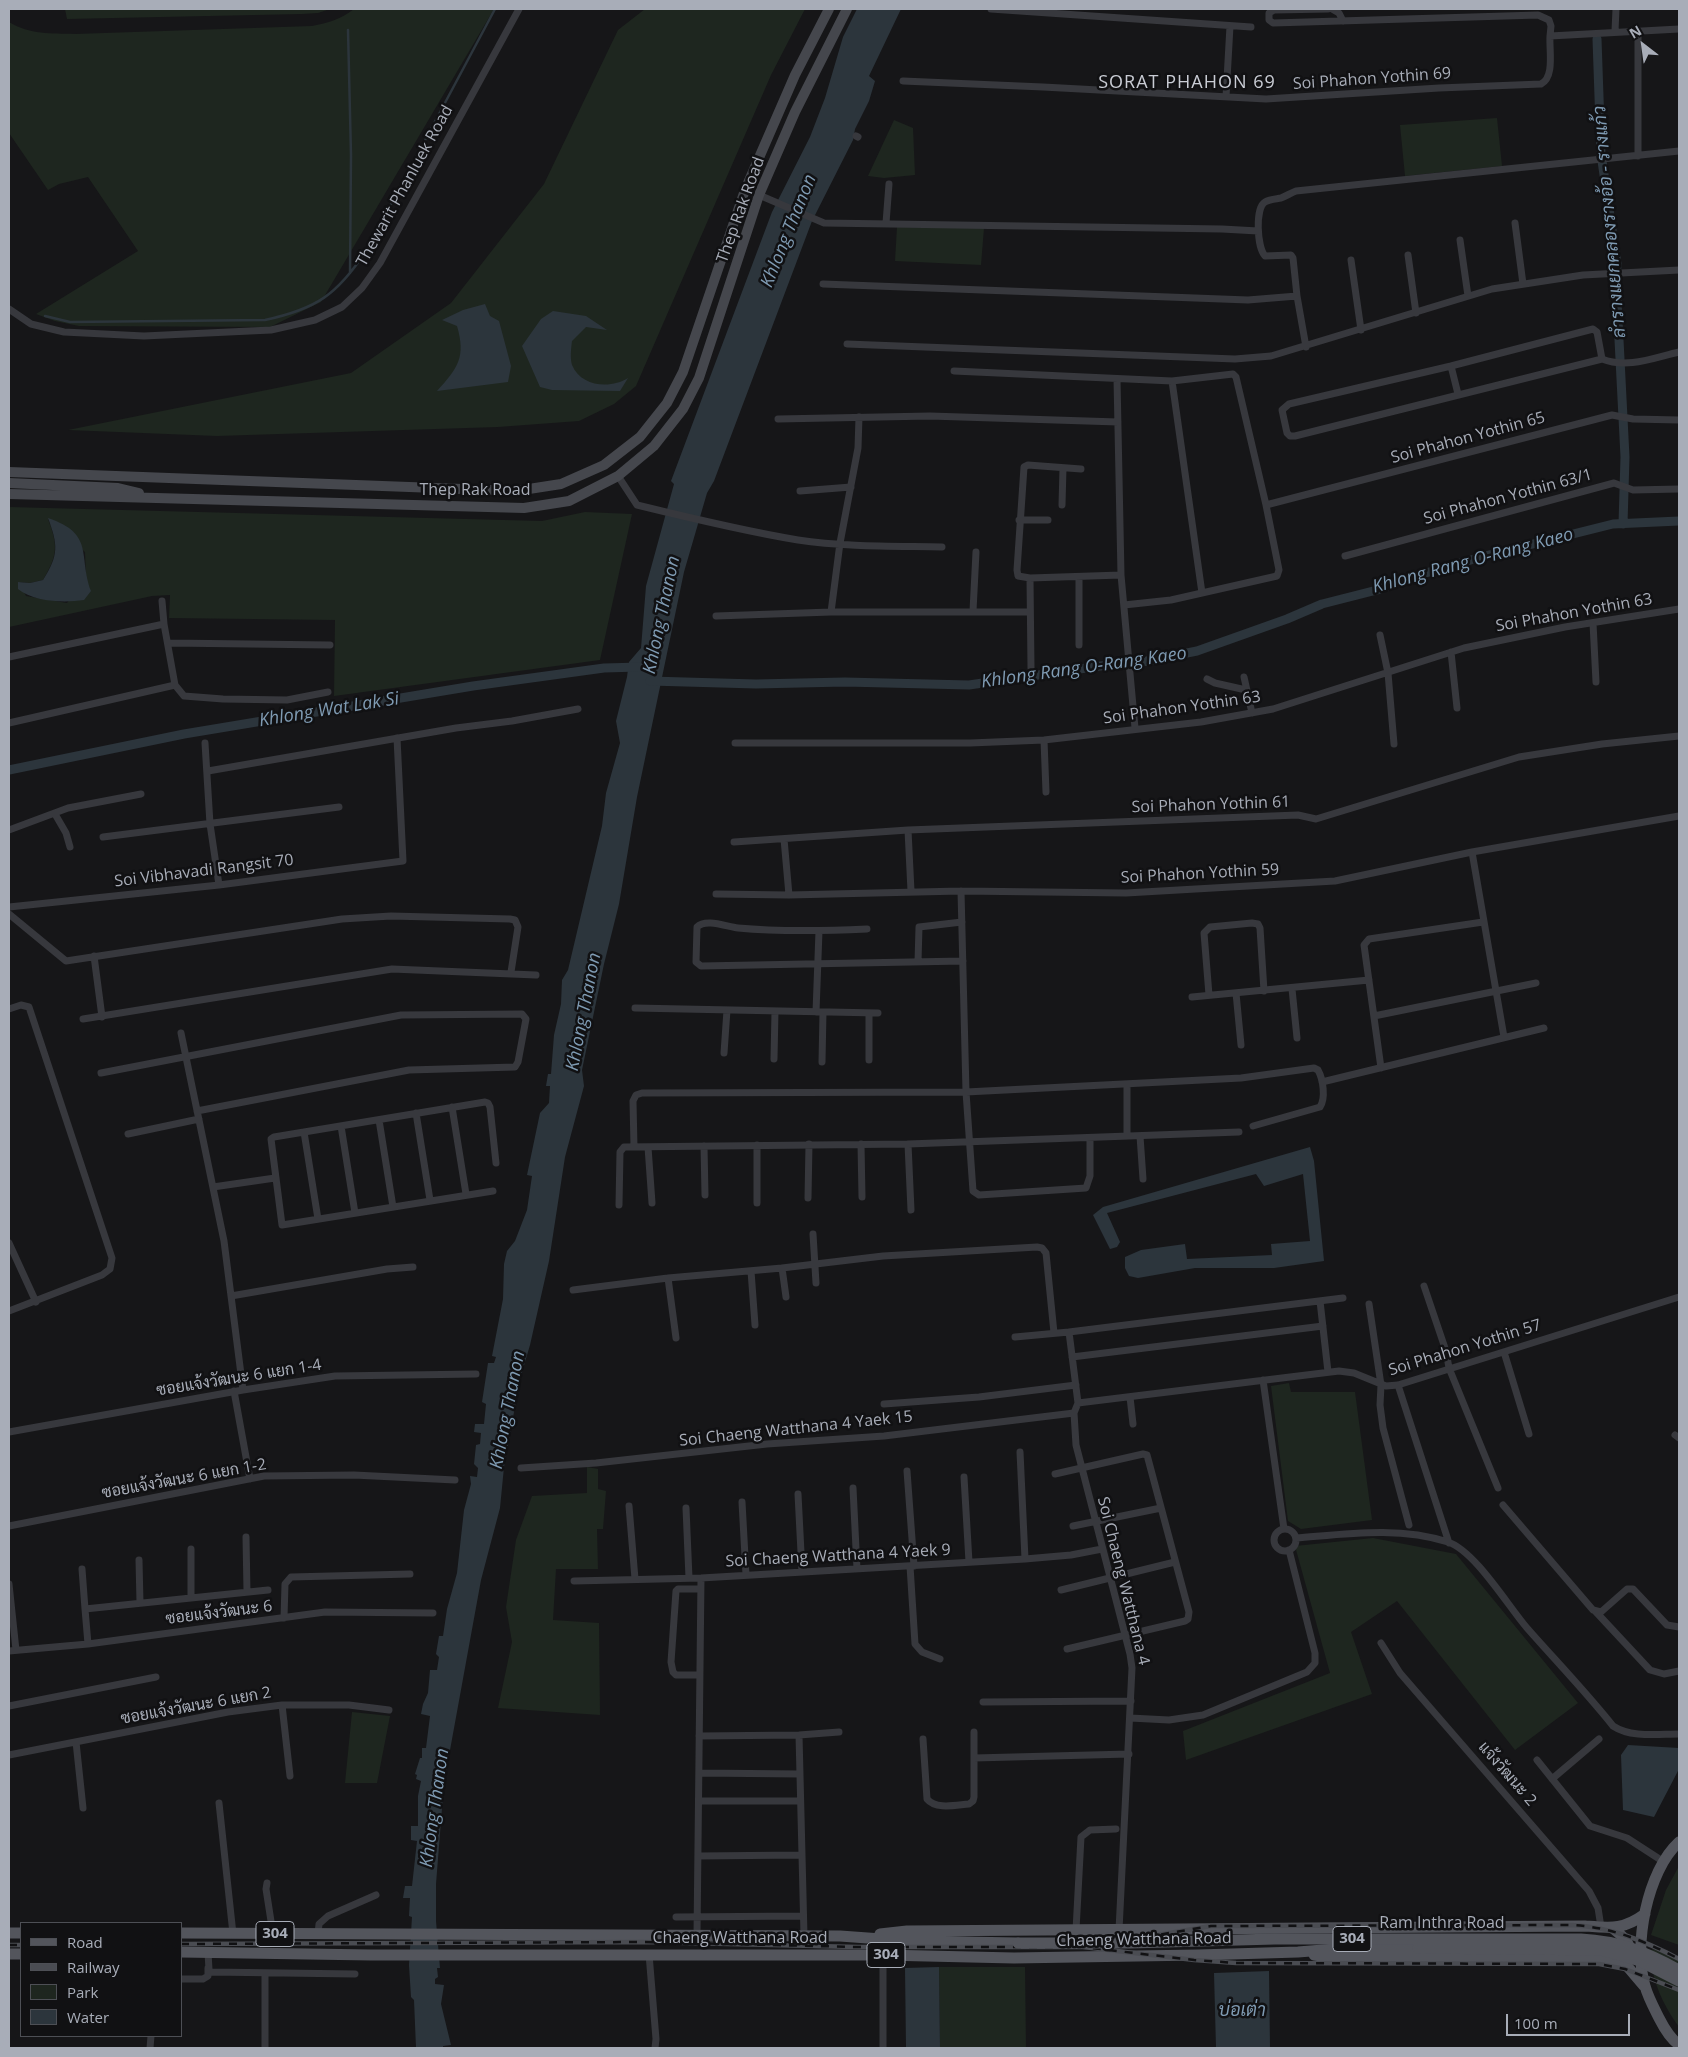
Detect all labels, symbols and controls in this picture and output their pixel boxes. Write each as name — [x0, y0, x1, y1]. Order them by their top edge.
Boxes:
north arrow — [1618, 20, 1668, 70]
text: N — [1626, 21, 1645, 43]
street label: Soi Phahon Yothin 69 — [1292, 64, 1452, 94]
district label: SORAT PHAHON 69 — [1096, 72, 1278, 94]
street label: Thewarit Phanluek Road — [353, 102, 457, 270]
water label: ลำรางแยกคลองรางอ้อ - รางแก้ว — [1589, 105, 1631, 339]
street label: Thep Rak Road — [713, 155, 769, 265]
water label: Khlong Thanon — [757, 171, 821, 291]
street label: Soi Phahon Yothin 65 — [1389, 408, 1547, 468]
street label: Soi Phahon Yothin 63/1 — [1422, 465, 1594, 529]
street label: Thep Rak Road — [419, 480, 531, 500]
water label: Khlong Rang O-Rang Kaeo — [1370, 524, 1576, 598]
water label: Khlong Thanon — [639, 554, 685, 676]
street label: Soi Phahon Yothin 63 — [1494, 590, 1654, 636]
water label: Khlong Rang O-Rang Kaeo — [980, 643, 1188, 693]
street label: Soi Phahon Yothin 63 — [1102, 687, 1262, 729]
water label: Khlong Wat Lak Si — [257, 688, 401, 732]
street label: Soi Phahon Yothin 61 — [1131, 793, 1291, 817]
street label: Soi Vibhavadi Rangsit 70 — [113, 850, 295, 892]
street label: Soi Phahon Yothin 59 — [1120, 860, 1280, 888]
water label: Khlong Thanon — [562, 951, 606, 1073]
street label: Soi Phahon Yothin 57 — [1386, 1316, 1544, 1380]
water label: Khlong Thanon — [486, 1349, 530, 1471]
street label: ซอยแจ้งวัฒนะ 6 แยก 1-4 — [155, 1355, 323, 1401]
street label: Soi Chaeng Watthana 4 Yaek 15 — [678, 1407, 914, 1451]
street label: ซอยแจ้งวัฒนะ 6 แยก 1-2 — [100, 1455, 268, 1503]
street label: Soi Chaeng Watthana 4 — [1093, 1495, 1153, 1667]
street label: Soi Chaeng Watthana 4 Yaek 9 — [725, 1541, 951, 1571]
street label: ซอยแจ้งวัฒนะ 6 — [165, 1597, 273, 1629]
street label: ซอยแจ้งวัฒนะ 6 แยก 2 — [119, 1683, 273, 1729]
street label: แจ้งวัฒนะ 2 — [1474, 1738, 1540, 1810]
water label: Khlong Thanon — [416, 1747, 454, 1869]
street label: Ram Inthra Road — [1379, 1913, 1505, 1933]
legend — [20, 1922, 182, 2037]
road number: 304 — [256, 1922, 294, 1946]
road number: 304 — [1333, 1926, 1371, 1952]
street label: Chaeng Watthana Road — [652, 1928, 828, 1948]
street label: Chaeng Watthana Road — [1056, 1929, 1232, 1951]
text: Road — [67, 1932, 103, 1952]
road number: 304 — [867, 1942, 905, 1968]
text: Railway — [67, 1957, 120, 1977]
text: Park — [67, 1982, 98, 2002]
water label: บ่อเต่า — [1218, 2000, 1266, 2022]
scale bar — [1508, 2004, 1632, 2036]
text: Water — [67, 2007, 109, 2027]
text: 100 m — [1514, 2013, 1558, 2033]

